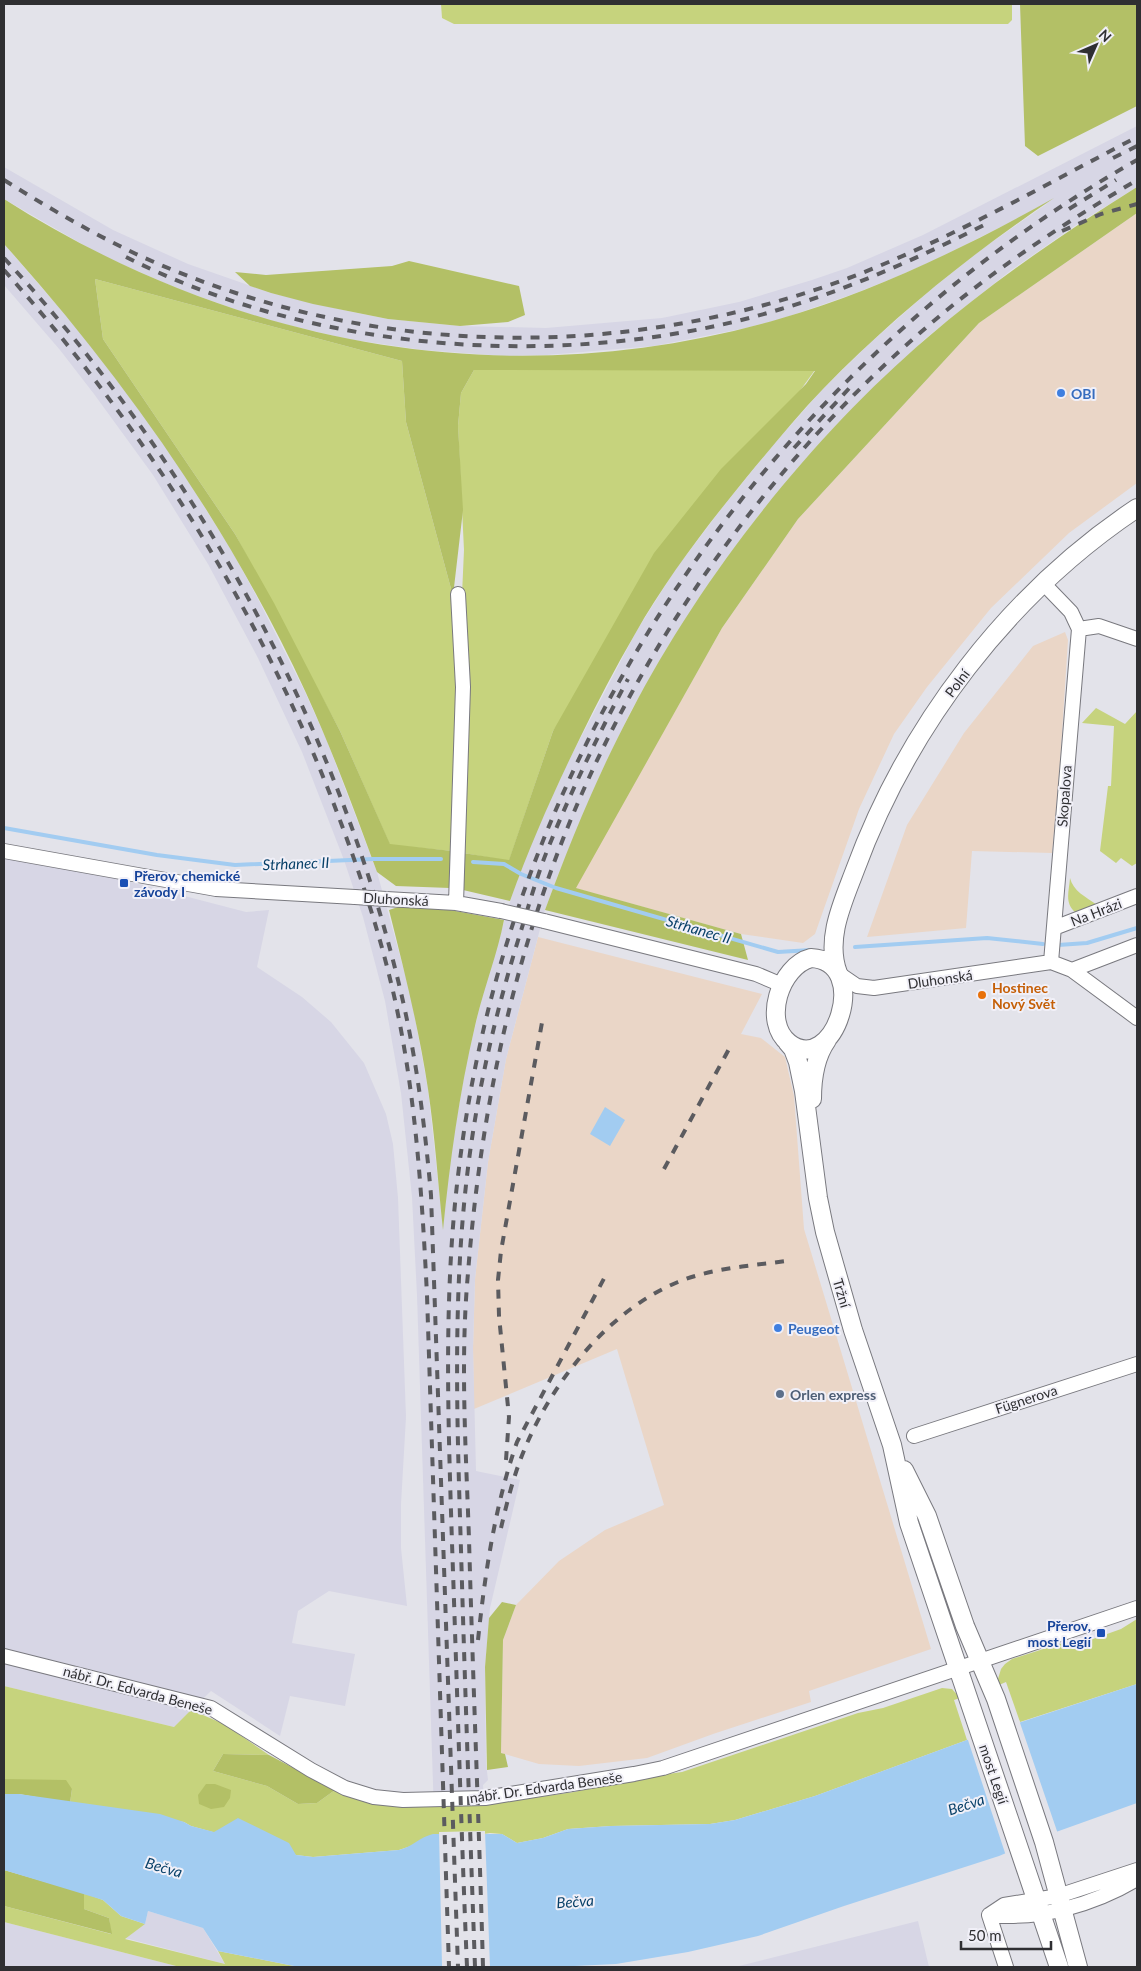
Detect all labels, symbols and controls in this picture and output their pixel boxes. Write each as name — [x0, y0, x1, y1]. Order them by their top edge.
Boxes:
north arrow — [1071, 20, 1121, 70]
text: N — [1096, 26, 1115, 45]
place label: OBI — [1071, 385, 1096, 402]
marker: OBI — [1055, 387, 1067, 399]
street label: Polní — [941, 665, 973, 700]
street label: Skopalova — [1053, 764, 1075, 828]
water label: Strhanec II — [262, 853, 330, 873]
place label: Přerov, chemické závody I — [134, 867, 241, 900]
marker: Přerov, chemické závody I — [118, 877, 130, 889]
street label: Dluhonská — [363, 889, 429, 909]
street label: Na Hrázi — [1068, 895, 1124, 929]
water label: Strhanec II — [664, 911, 734, 947]
street label: Dluhonská — [906, 966, 974, 992]
place label: Hostinec Nový Svět — [992, 979, 1056, 1012]
marker: Hostinec Nový Svět — [976, 989, 988, 1001]
street label: Tržní — [830, 1276, 855, 1310]
place label: Peugeot — [788, 1320, 840, 1337]
marker: Peugeot — [772, 1322, 784, 1334]
street label: Fügnerova — [993, 1381, 1059, 1417]
place label: Orlen express — [790, 1386, 876, 1403]
marker: Orlen express — [774, 1388, 786, 1400]
place label: Přerov, most Legií — [1028, 1617, 1092, 1650]
marker: Přerov, most Legií — [1095, 1627, 1107, 1639]
street label: nábř. Dr. Edvarda Beneše — [61, 1662, 215, 1718]
street label: most Legií — [976, 1742, 1012, 1807]
street label: nábř. Dr. Edvarda Beneše — [469, 1768, 623, 1806]
water label: Bečva — [945, 1790, 987, 1818]
water label: Bečva — [144, 1853, 185, 1881]
water label: Bečva — [556, 1891, 595, 1911]
scale bar — [961, 1918, 1051, 1950]
text: 50 m — [968, 1926, 1002, 1944]

